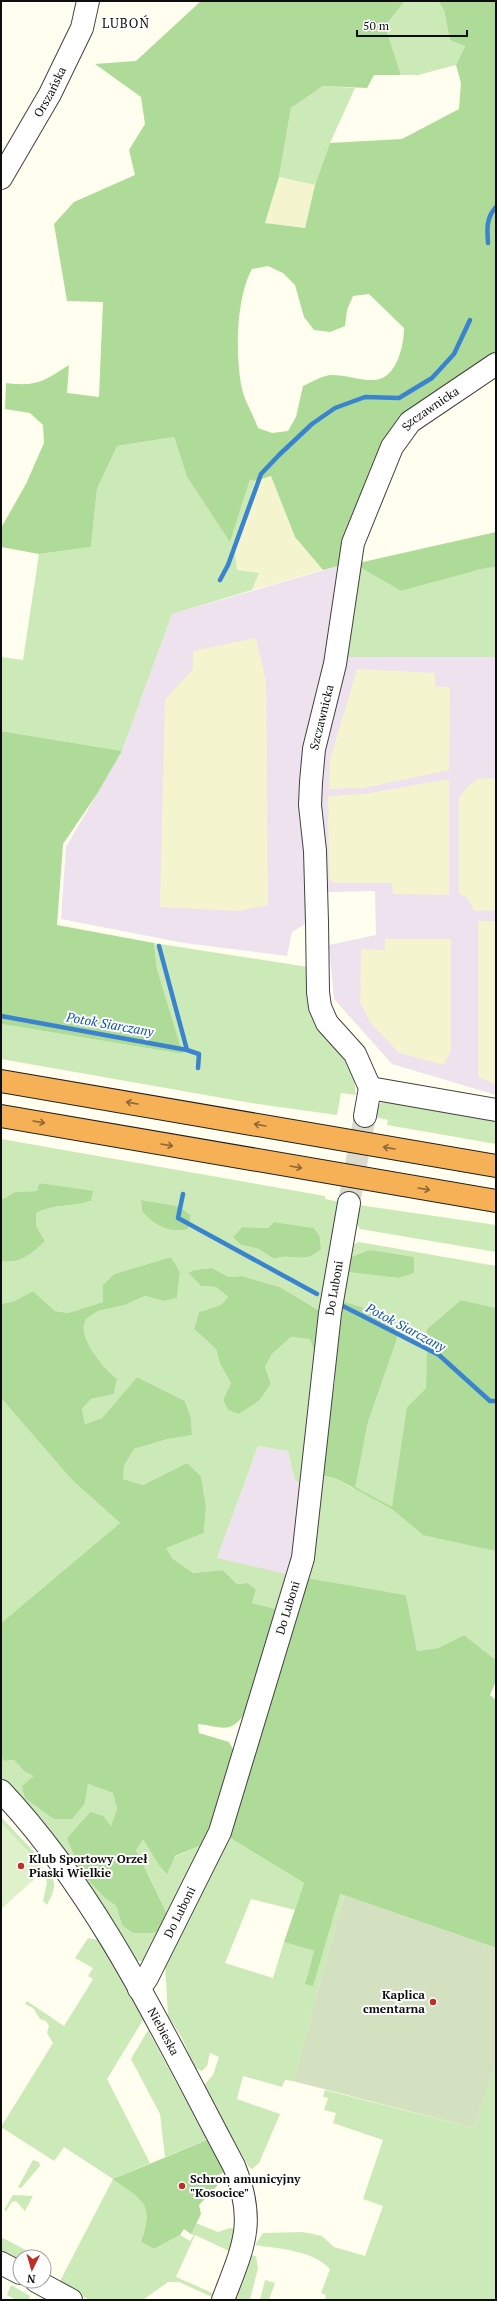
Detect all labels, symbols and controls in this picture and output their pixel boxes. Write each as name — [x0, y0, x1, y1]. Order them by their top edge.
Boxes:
scale bar — [357, 12, 467, 38]
district label: LUBOŃ — [102, 14, 150, 32]
text: 50 m — [363, 18, 390, 33]
street label: Orszańska — [30, 64, 69, 120]
street label: Szczawnicka — [398, 383, 462, 434]
street label: Szczawnicka — [306, 683, 337, 752]
water label: Potok Siarczany — [64, 1007, 156, 1041]
one-way arrow — [126, 1099, 139, 1107]
one-way arrow — [33, 1119, 46, 1127]
one-way arrow — [254, 1121, 267, 1129]
one-way arrow — [161, 1141, 174, 1149]
one-way arrow — [382, 1143, 395, 1151]
one-way arrow — [289, 1163, 302, 1171]
one-way arrow — [417, 1185, 430, 1193]
street label: Do Luboni — [322, 1259, 346, 1317]
water label: Potok Siarczany — [362, 1298, 450, 1356]
street label: Do Luboni — [272, 1579, 303, 1636]
place label: Klub Sportowy Orzeł Piaski Wielkie — [29, 1851, 147, 1880]
marker: Klub Sportowy Orzeł Piaski Wielkie — [16, 1861, 26, 1871]
street label: Do Luboni — [160, 1884, 199, 1940]
place label: Kaplica cmentarna — [363, 1987, 425, 2016]
marker: Kaplica cmentarna — [428, 1997, 438, 2007]
street label: Niebieska — [145, 2005, 183, 2058]
place label: Schron amunicyjny "Kosocice" — [190, 2171, 301, 2200]
marker: Schron amunicyjny "Kosocice" — [177, 2181, 187, 2191]
north arrow — [12, 2249, 52, 2289]
text: N — [26, 2272, 36, 2286]

